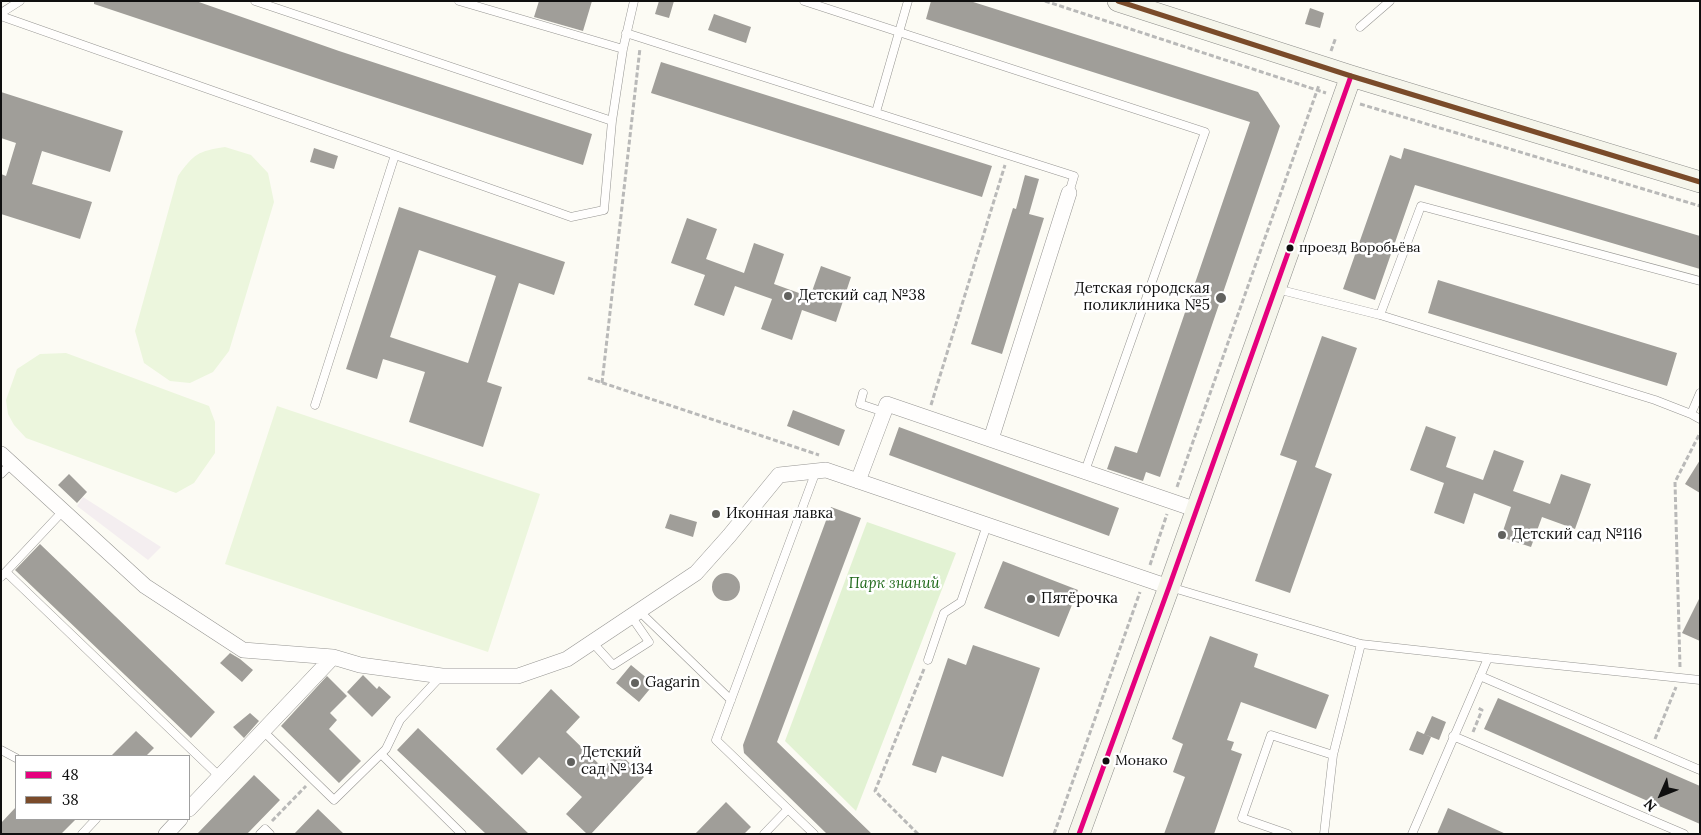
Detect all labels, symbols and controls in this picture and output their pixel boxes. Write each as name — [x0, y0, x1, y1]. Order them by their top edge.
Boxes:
place label: проезд Воробьёва — [1299, 240, 1420, 256]
marker: проезд Воробьёва — [1285, 243, 1295, 253]
place label: Детская городская поликлиника №5 — [1074, 280, 1210, 315]
place label: Детский сад №38 — [798, 287, 925, 305]
marker: Детский сад №38 — [782, 290, 794, 302]
marker: Детская городская поликлиника №5 — [1214, 291, 1228, 305]
place label: Иконная лавка — [726, 505, 833, 523]
marker: Иконная лавка — [710, 508, 722, 520]
place label: Детский сад №116 — [1512, 526, 1642, 544]
marker: Детский сад №116 — [1496, 529, 1508, 541]
park label: Парк знаний — [848, 575, 940, 593]
place label: Пятёрочка — [1041, 590, 1118, 608]
marker: Пятёрочка — [1025, 593, 1037, 605]
place label: Gagarin — [645, 674, 700, 692]
marker: Gagarin — [629, 677, 641, 689]
place label: Детский сад № 134 — [581, 744, 653, 779]
place label: Монако — [1115, 753, 1168, 769]
legend — [15, 755, 190, 820]
marker: Детский сад № 134 — [565, 756, 577, 768]
marker: Монако — [1101, 756, 1111, 766]
text: 48 — [62, 765, 79, 784]
north arrow — [1636, 770, 1686, 820]
text: 38 — [62, 790, 79, 809]
text: N — [1640, 795, 1660, 816]

